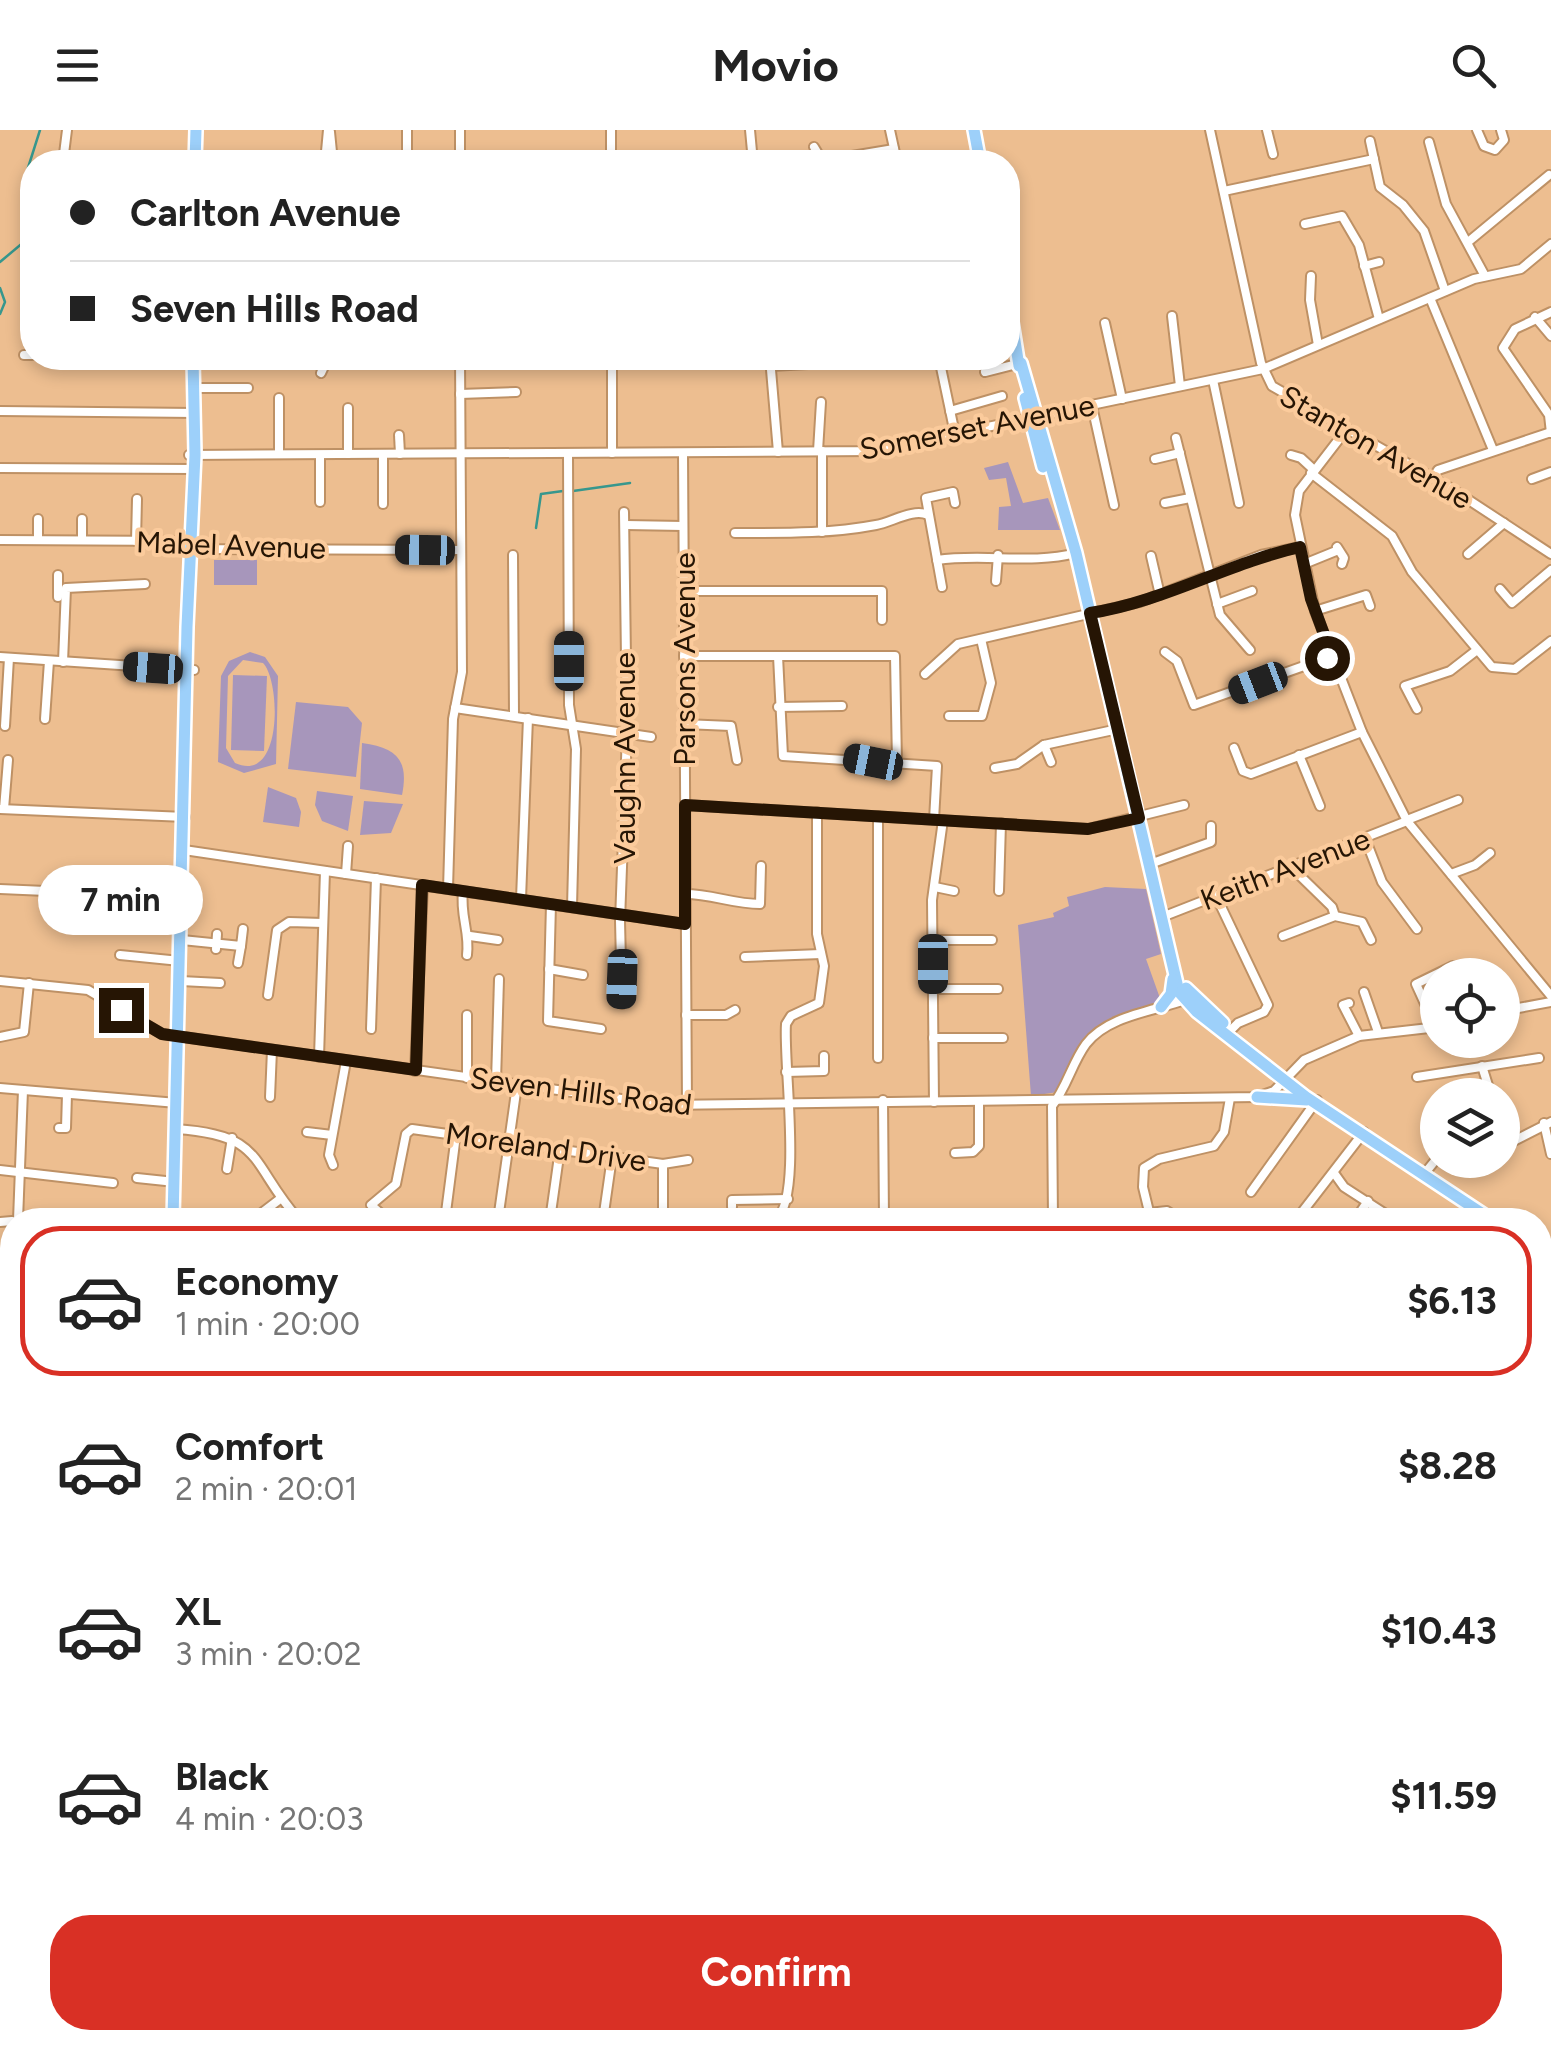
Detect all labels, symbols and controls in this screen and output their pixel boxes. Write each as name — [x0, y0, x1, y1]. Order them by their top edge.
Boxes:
icon: menu — [50, 38, 105, 93]
text: Movio — [712, 38, 839, 92]
icon: search — [1446, 38, 1501, 93]
text: Carlton Avenue — [130, 190, 401, 236]
text: Seven Hills Road — [130, 286, 419, 332]
street label: Stanton Avenue — [1273, 377, 1479, 517]
street label: Somerset Avenue — [856, 386, 1098, 468]
street label: Mabel Avenue — [135, 523, 327, 567]
car — [395, 534, 455, 566]
street label: Parsons Avenue — [666, 552, 703, 766]
car — [554, 631, 584, 691]
route start — [1305, 636, 1350, 681]
car — [122, 651, 184, 685]
street label: Vaughn Avenue — [606, 652, 643, 864]
car — [1225, 658, 1291, 708]
car — [841, 742, 905, 782]
street label: Keith Avenue — [1195, 820, 1375, 918]
callout: 7 min — [38, 865, 204, 935]
text: 7 min — [81, 881, 160, 919]
car — [918, 934, 948, 994]
car — [606, 948, 638, 1010]
map controls — [1420, 958, 1520, 1178]
button: locate — [1420, 958, 1520, 1058]
route end — [99, 988, 144, 1033]
street label: Seven Hills Road — [468, 1059, 694, 1123]
button: layers — [1420, 1078, 1520, 1178]
street label: Moreland Drive — [443, 1115, 649, 1179]
icon: car — [55, 1256, 145, 1346]
text: Economy — [175, 1259, 338, 1305]
text: $6.13 — [1407, 1278, 1497, 1324]
text: 1 min · 20:00 — [175, 1305, 360, 1343]
icon: car — [55, 1421, 145, 1511]
text: Comfort — [175, 1424, 324, 1470]
text: $8.28 — [1398, 1443, 1497, 1489]
text: 2 min · 20:01 — [175, 1470, 357, 1508]
icon: car — [55, 1586, 145, 1676]
text: XL — [175, 1589, 221, 1635]
text: $10.43 — [1381, 1608, 1497, 1654]
text: 3 min · 20:02 — [175, 1635, 362, 1673]
icon: car — [55, 1751, 145, 1841]
text: Black — [175, 1754, 269, 1800]
text: $11.59 — [1390, 1773, 1497, 1819]
text: 4 min · 20:03 — [175, 1800, 364, 1838]
button: Confirm — [50, 1915, 1502, 2030]

